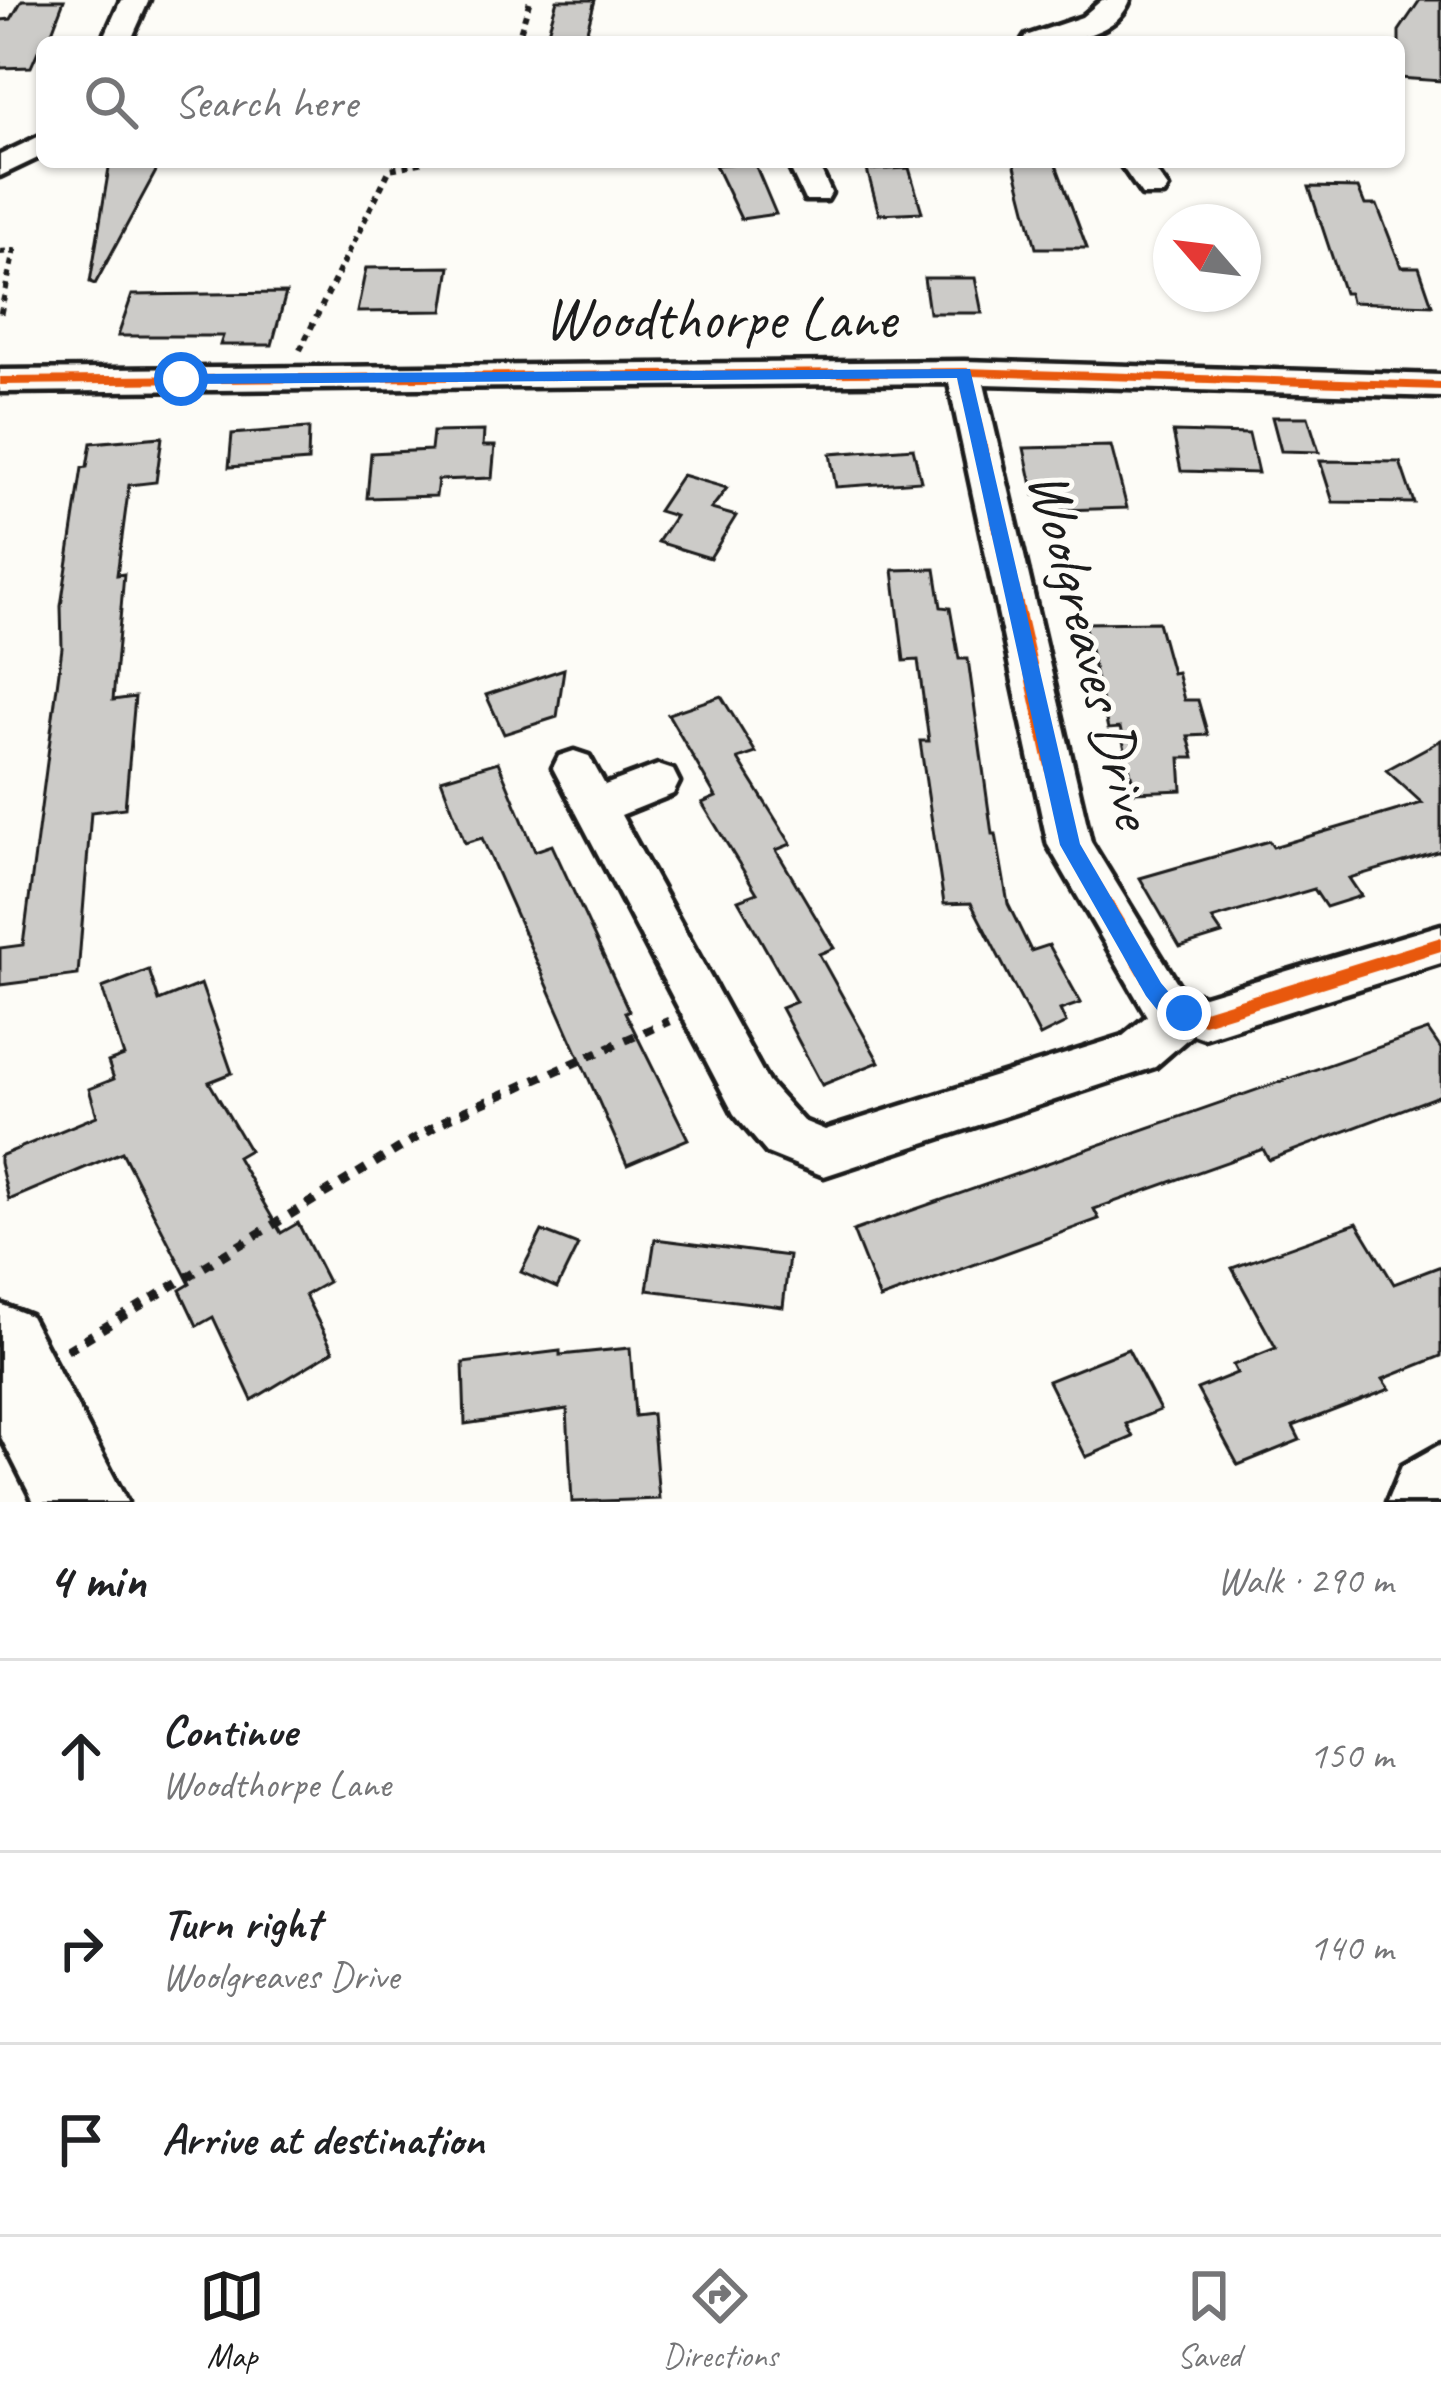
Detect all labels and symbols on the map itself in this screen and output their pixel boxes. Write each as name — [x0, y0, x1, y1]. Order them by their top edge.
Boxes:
north arrow — [1153, 204, 1261, 312]
street label: Woodthorpe Lane — [544, 280, 899, 356]
route start — [154, 352, 208, 406]
street label: Woolgreaves Drive — [1011, 463, 1174, 839]
route end — [1157, 986, 1211, 1040]

